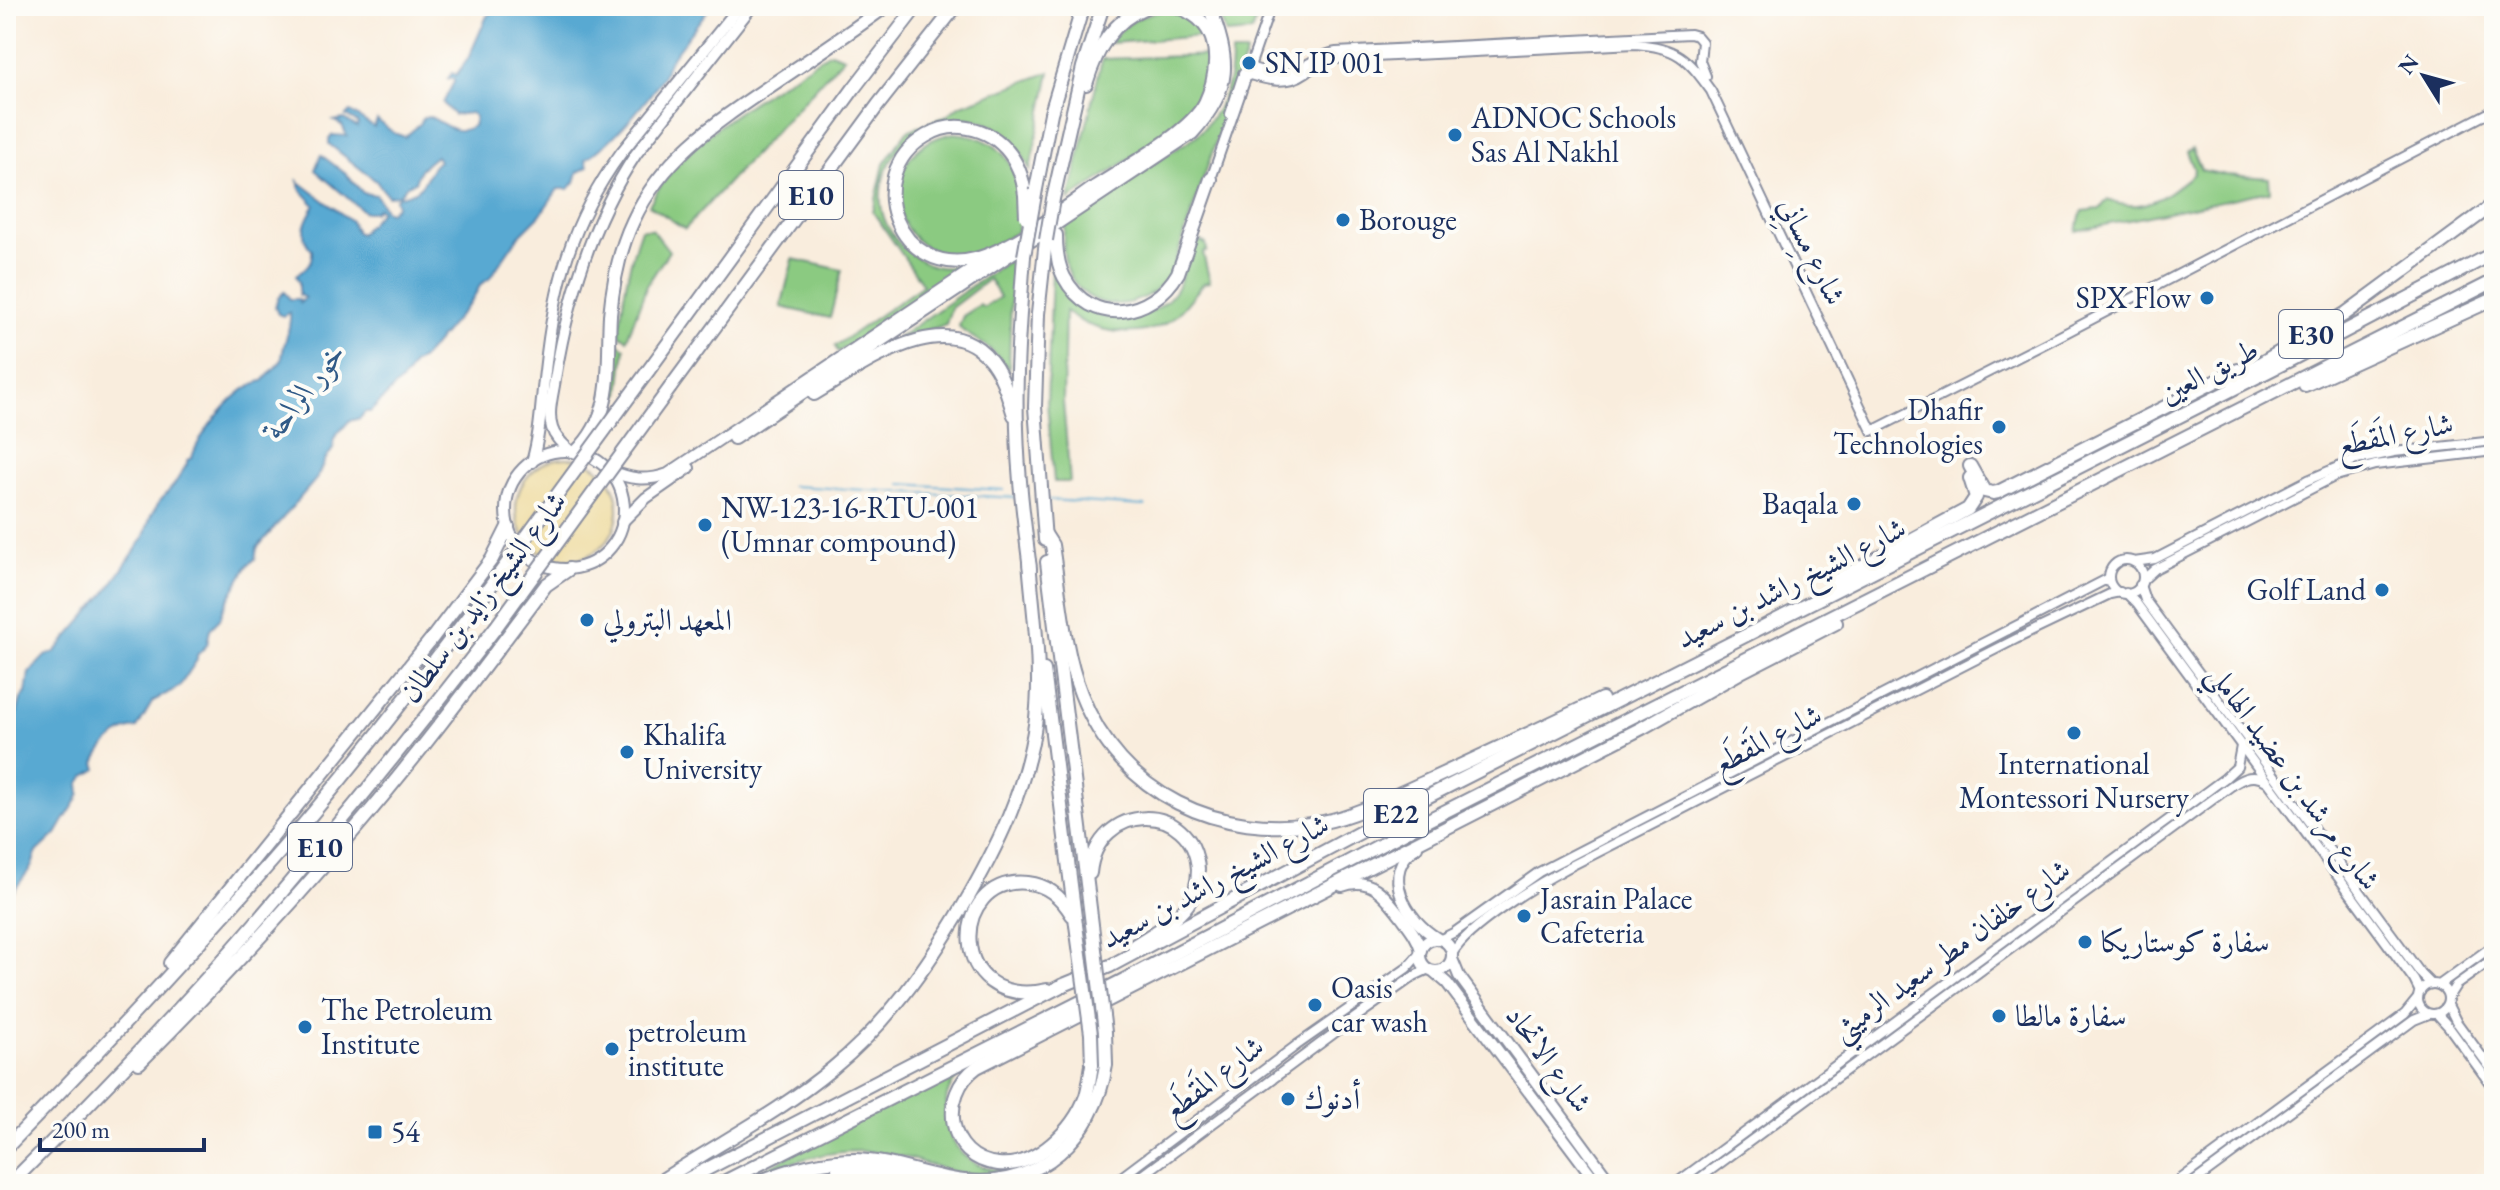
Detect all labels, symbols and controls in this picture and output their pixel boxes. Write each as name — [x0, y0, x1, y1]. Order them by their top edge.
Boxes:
north arrow — [2384, 36, 2464, 116]
place label: SN IP 001 — [1265, 43, 1385, 82]
text: N — [2391, 48, 2425, 80]
marker: SN IP 001 — [1240, 54, 1258, 72]
place label: ADNOC Schools Sas Al Nakhl — [1470, 98, 1676, 171]
marker: ADNOC Schools Sas Al Nakhl — [1446, 126, 1464, 144]
road number: E10 — [779, 171, 843, 219]
street label: شارع مِسانِي — [1762, 190, 1855, 315]
place label: Borouge — [1359, 200, 1457, 239]
marker: Borouge — [1334, 211, 1352, 229]
place label: SPX Flow — [2076, 278, 2191, 317]
marker: SPX Flow — [2198, 289, 2216, 307]
road number: E30 — [2279, 310, 2343, 358]
street label: طريق العين — [2153, 329, 2265, 412]
water label: خور الراحة — [251, 333, 355, 450]
place label: Dhafir Technologies — [1833, 390, 1983, 463]
street label: شارع المَقطَع — [2333, 401, 2458, 472]
marker: Dhafir Technologies — [1990, 418, 2008, 436]
street label: شارع الشيخ زايد بن سلطان — [390, 483, 581, 715]
place label: Baqala — [1762, 484, 1838, 523]
place label: NW-123-16-RTU-001 (Umnar compound) — [721, 488, 979, 561]
marker: Baqala — [1845, 495, 1863, 513]
street label: شارع الشيخ راشد بن سعيد — [1669, 508, 1916, 664]
marker: NW-123-16-RTU-001 (Umnar compound) — [696, 516, 714, 534]
place label: Golf Land — [2246, 570, 2367, 609]
marker: Golf Land — [2373, 581, 2391, 599]
place label: المعهد البترولي — [603, 600, 732, 644]
marker: المعهد البترولي — [578, 611, 596, 629]
street label: شارع مرشد بن عضيد الهاملي — [2191, 656, 2390, 903]
street label: شارع المَقطَع — [1704, 693, 1832, 790]
place label: Khalifa University — [643, 715, 763, 788]
marker: International Montessori Nursery — [2065, 724, 2083, 742]
marker: Khalifa University — [618, 743, 636, 761]
place label: International Montessori Nursery — [1959, 744, 2190, 817]
road number: E22 — [1364, 789, 1428, 837]
street label: شارع الشيخ راشد بن سعيد — [1094, 804, 1339, 964]
road number: E10 — [288, 823, 352, 871]
street label: شارع خلفان مطر سعيد الرميثي — [1824, 850, 2083, 1057]
place label: Jasrain Palace Cafeteria — [1537, 879, 1693, 952]
marker: Jasrain Palace Cafeteria — [1515, 907, 1533, 925]
place label: سفارة كوستاريكا — [2101, 922, 2269, 961]
marker: سفارة كوستاريكا — [2076, 933, 2094, 951]
place label: Oasis car wash — [1331, 968, 1428, 1041]
place label: The Petroleum Institute — [321, 990, 493, 1063]
marker: Oasis car wash — [1306, 996, 1324, 1014]
place label: سفارة مالطا — [2015, 996, 2126, 1035]
street label: شارع الاتحاد — [1492, 997, 1601, 1124]
marker: سفارة مالطا — [1990, 1007, 2008, 1025]
place label: petroleum institute — [628, 1012, 747, 1085]
marker: The Petroleum Institute — [296, 1018, 314, 1036]
street label: شارع المَقطَع — [1153, 1025, 1276, 1135]
marker: petroleum institute — [603, 1040, 621, 1058]
place label: أدنوك — [1304, 1078, 1360, 1118]
marker: أدنوك — [1279, 1090, 1297, 1108]
scale bar — [40, 1102, 204, 1152]
place label: 54 — [391, 1112, 420, 1151]
text: 200 m — [52, 1114, 110, 1145]
marker: 54 — [366, 1123, 384, 1141]

